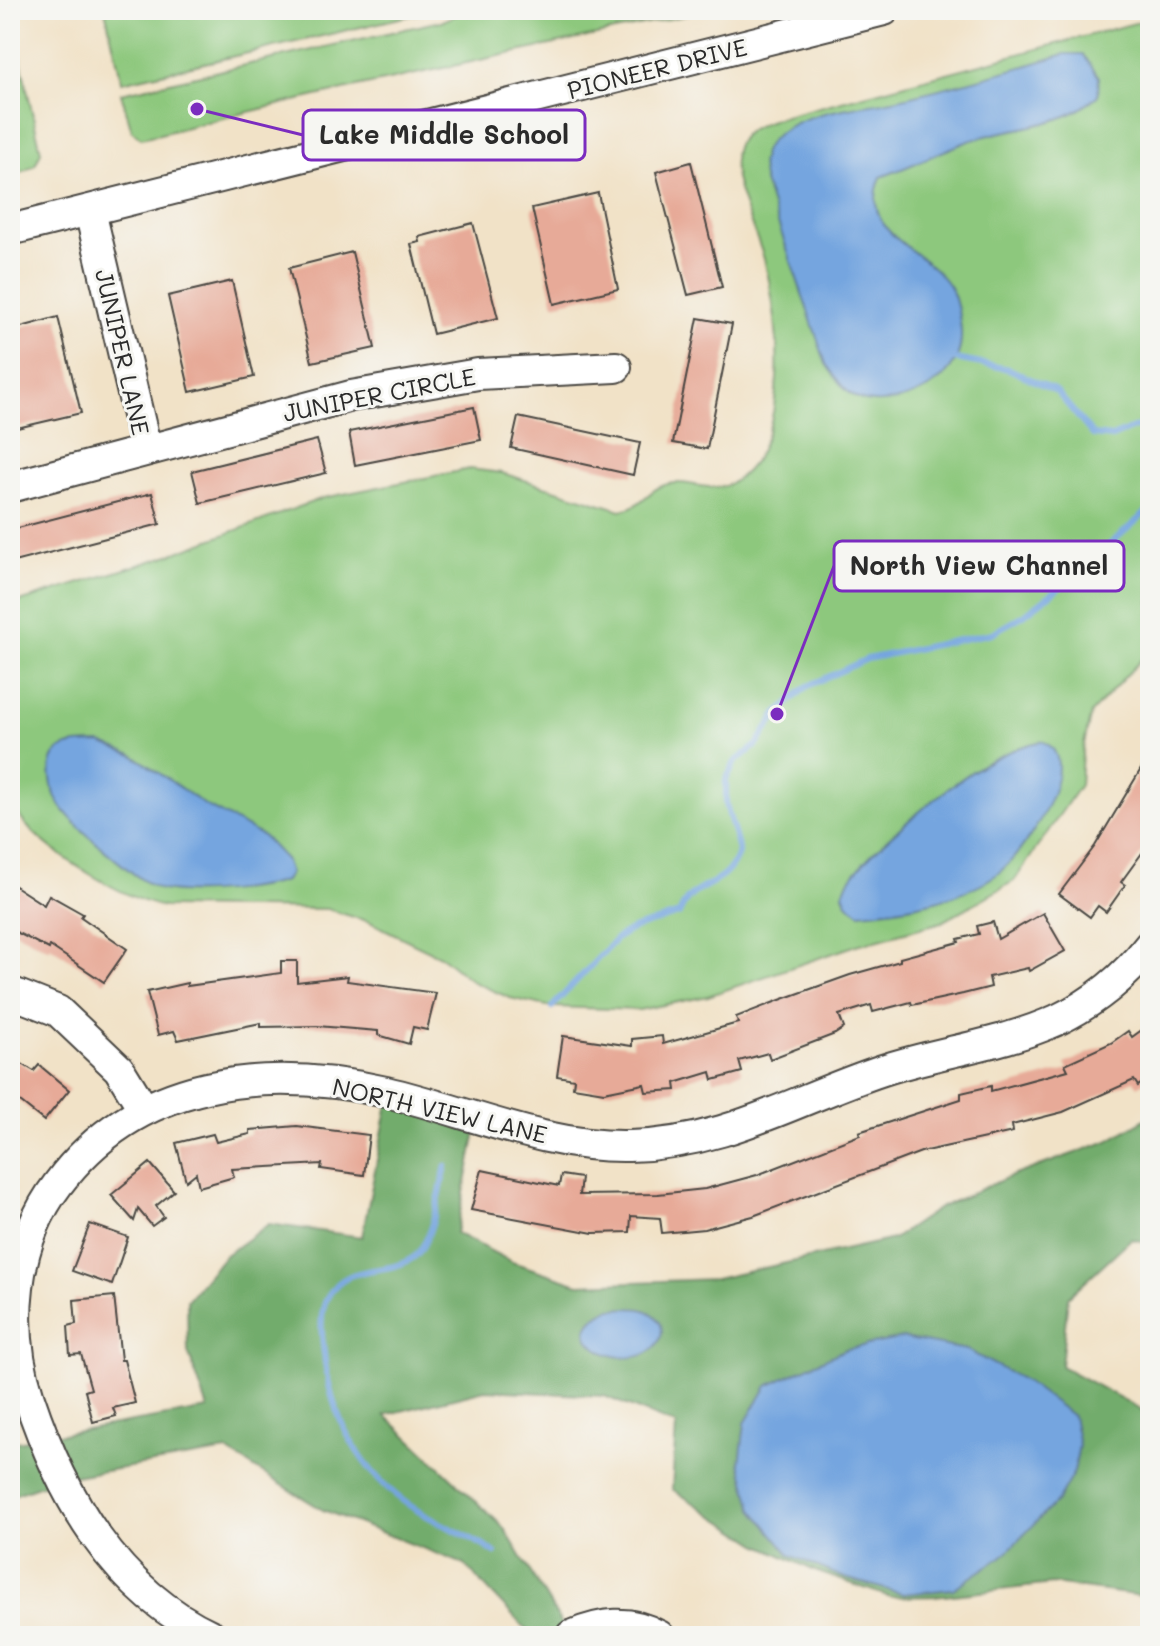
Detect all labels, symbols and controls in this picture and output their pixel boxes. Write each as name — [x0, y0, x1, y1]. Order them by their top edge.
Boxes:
street label: PIONEER DRIVE — [564, 31, 750, 105]
callout: Lake Middle School — [303, 110, 585, 160]
text: Lake Middle School — [319, 117, 569, 151]
street label: JUNIPER LANE — [89, 266, 157, 438]
street label: JUNIPER CIRCLE — [280, 360, 478, 428]
callout: North View Channel — [834, 541, 1124, 591]
text: North View Channel — [850, 548, 1108, 582]
street label: NORTH VIEW LANE — [330, 1070, 550, 1150]

